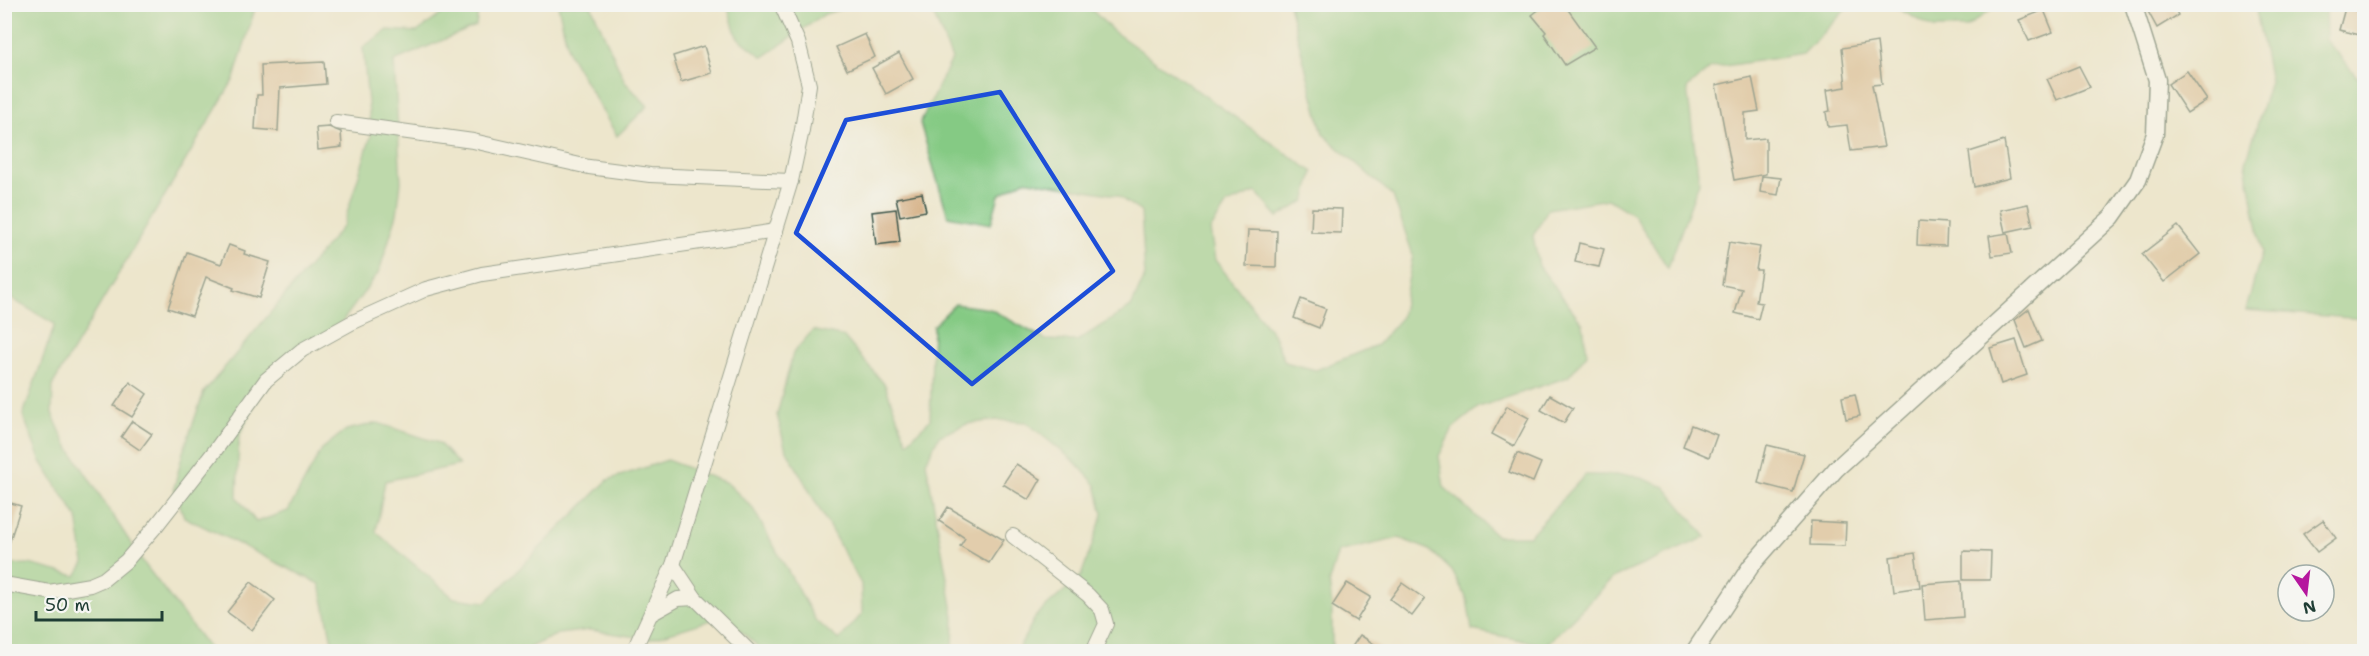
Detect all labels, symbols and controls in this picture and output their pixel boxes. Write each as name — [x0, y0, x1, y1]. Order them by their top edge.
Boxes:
north arrow — [2276, 563, 2336, 623]
scale bar — [36, 584, 162, 622]
text: 50 m — [45, 593, 90, 617]
text: N — [2301, 595, 2318, 619]

